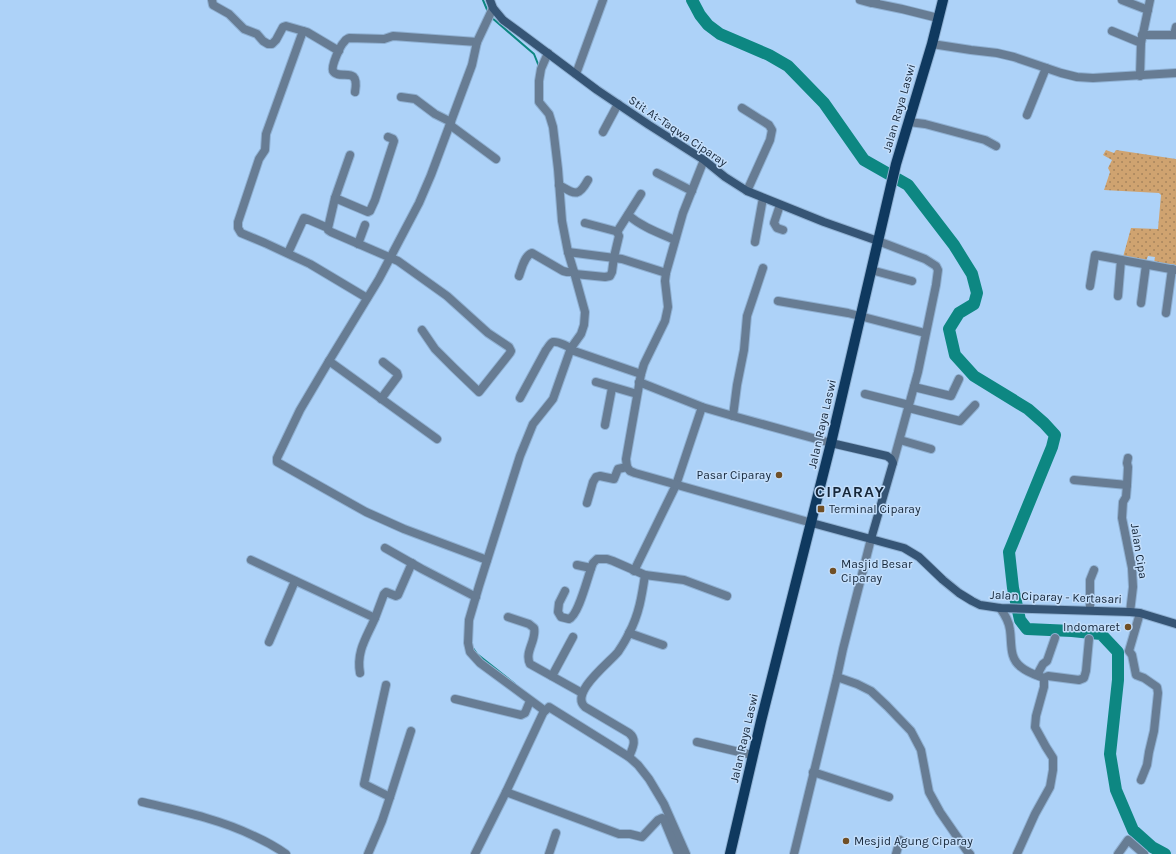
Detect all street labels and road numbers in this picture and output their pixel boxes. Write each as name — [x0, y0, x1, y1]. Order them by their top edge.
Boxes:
street label: Jalan Raya Laswi — [880, 62, 918, 154]
street label: Stit At-Taqwa Ciparay — [626, 93, 730, 169]
street label: Jalan Raya Laswi — [805, 378, 839, 470]
street label: Jalan Cipa — [1128, 522, 1150, 580]
street label: Jalan Ciparay - Kertasari — [990, 588, 1122, 606]
street label: Jalan Raya Laswi — [727, 692, 761, 784]

